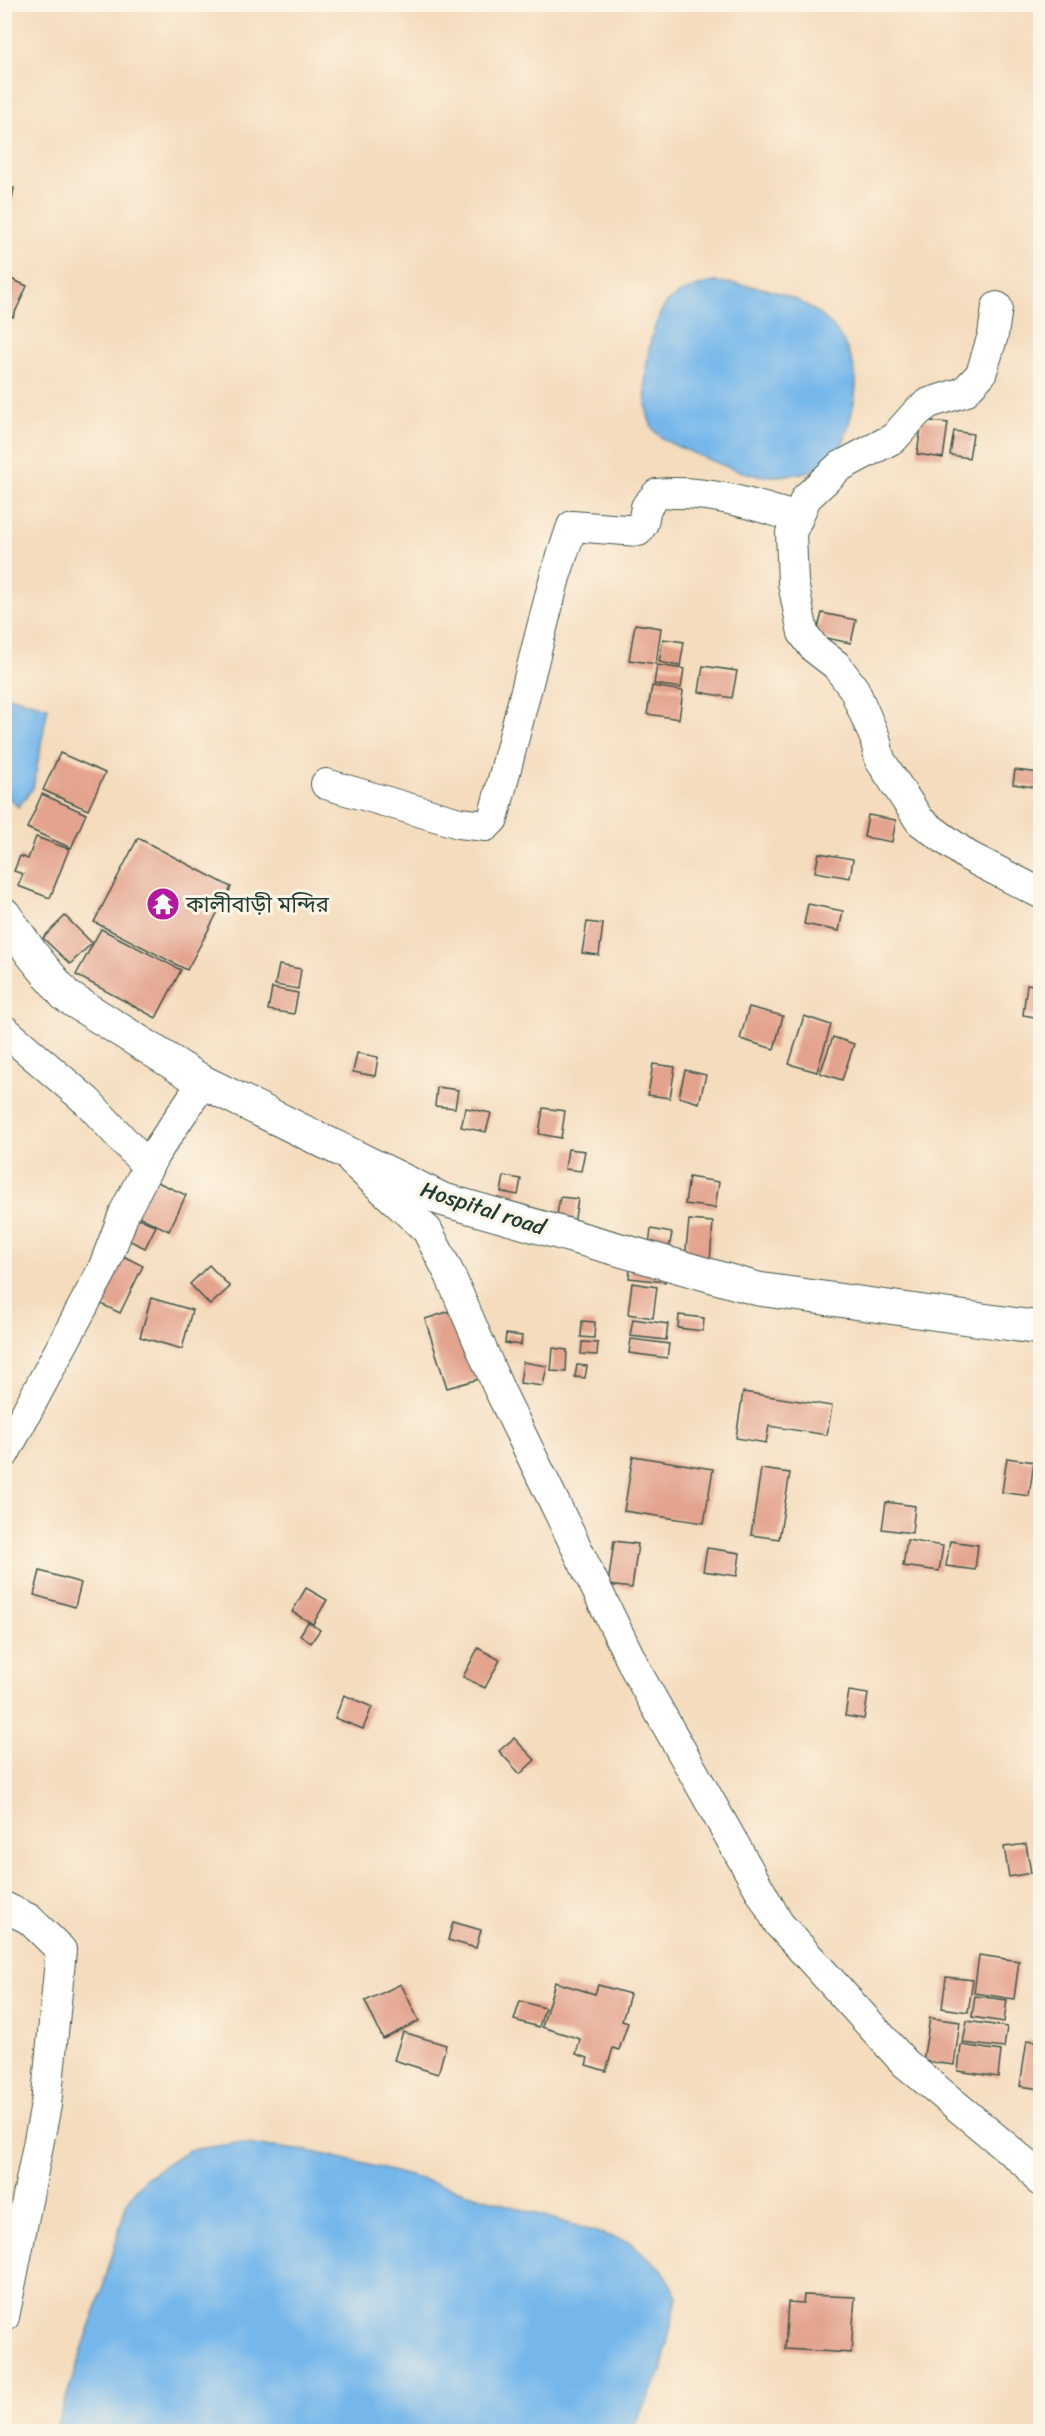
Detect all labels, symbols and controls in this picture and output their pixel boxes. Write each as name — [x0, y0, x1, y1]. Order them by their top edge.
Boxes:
place label: কালীবাড়ী মন্দির — [185, 885, 330, 924]
temple icon: কালীবাড়ী মন্দির — [145, 886, 181, 922]
street label: Hospital road — [415, 1169, 552, 1247]

